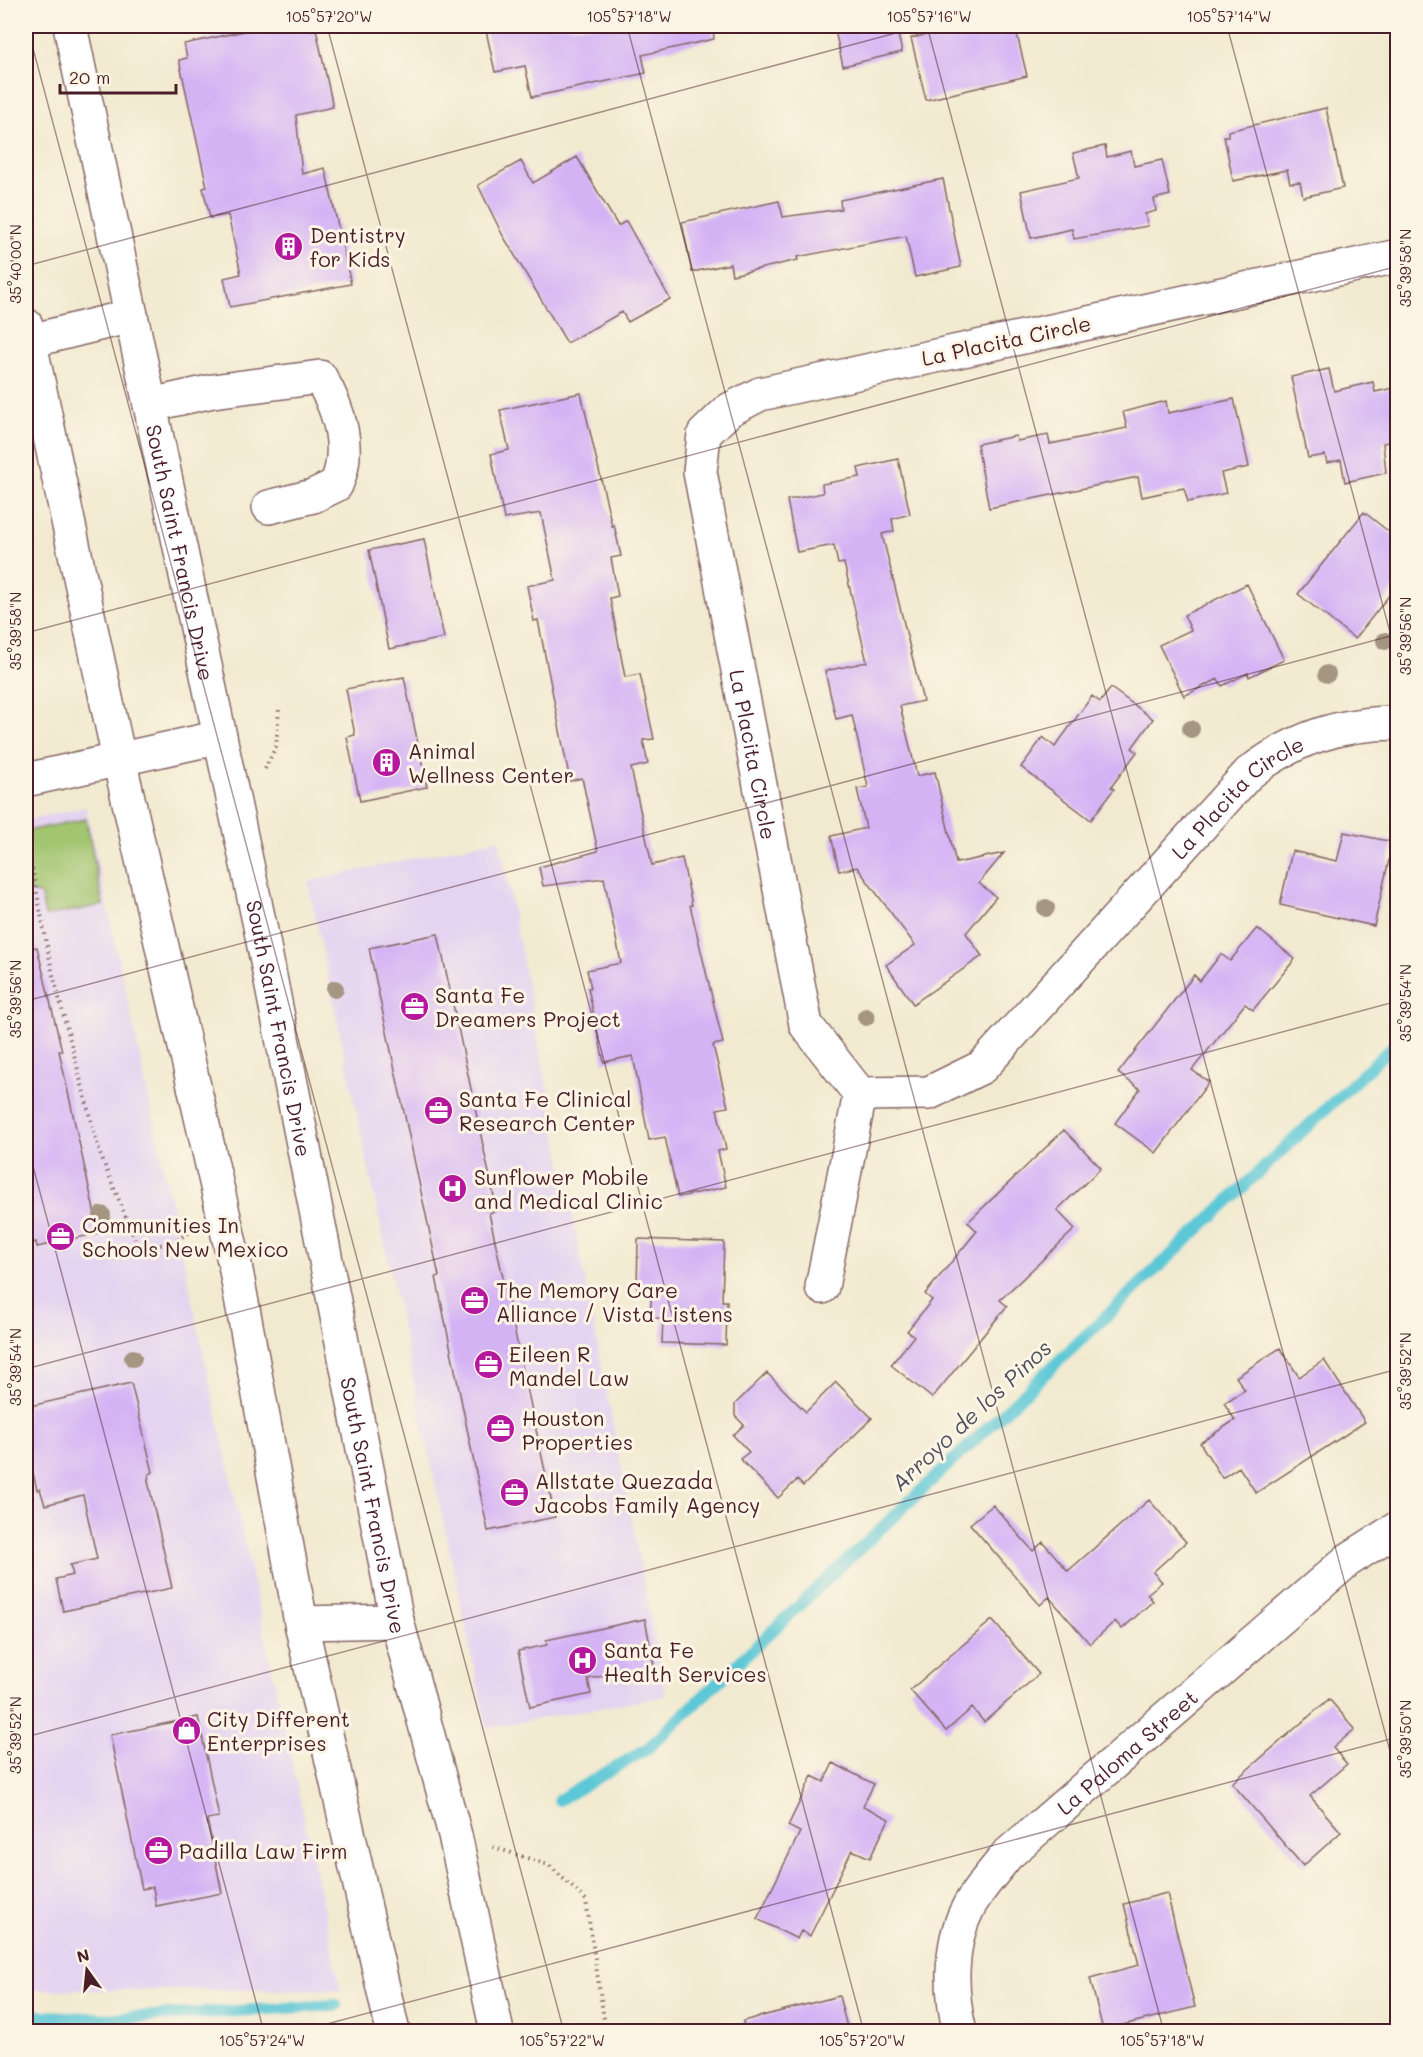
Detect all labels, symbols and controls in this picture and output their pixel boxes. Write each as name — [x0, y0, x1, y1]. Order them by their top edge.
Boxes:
text: 105°57'20"W — [286, 6, 372, 26]
text: 105°57'18"W — [586, 6, 672, 26]
text: 105°57'16"W — [886, 6, 972, 26]
text: 105°57'14"W — [1187, 6, 1271, 26]
scale bar — [60, 57, 176, 95]
text: 20 m — [69, 65, 110, 89]
place label: Dentistry for Kids — [310, 221, 406, 272]
text: 35°40'00"N — [5, 224, 25, 304]
text: 35°39'58"N — [1395, 229, 1415, 307]
building icon: Dentistry for Kids — [273, 230, 305, 262]
street label: La Placita Circle — [919, 309, 1093, 371]
street label: South Saint Francis Drive — [141, 422, 221, 683]
text: 35°39'58"N — [5, 592, 25, 670]
text: 35°39'56"N — [1395, 597, 1415, 675]
street label: La Placita Circle — [725, 667, 784, 842]
street label: La Placita Circle — [1165, 729, 1308, 864]
place label: Animal Wellness Center — [408, 737, 574, 788]
building icon: Animal Wellness Center — [371, 746, 403, 778]
street label: South Saint Francis Drive — [241, 897, 319, 1159]
text: 35°39'56"N — [5, 960, 25, 1038]
text: 35°39'54"N — [1395, 964, 1415, 1042]
place label: Santa Fe Dreamers Project — [435, 981, 621, 1032]
office icon: Santa Fe Dreamers Project — [398, 990, 430, 1022]
place label: Santa Fe Clinical Research Center — [459, 1085, 636, 1136]
office icon: Santa Fe Clinical Research Center — [422, 1094, 454, 1126]
place label: Sunflower Mobile and Medical Clinic — [474, 1163, 663, 1214]
hospital icon: Sunflower Mobile and Medical Clinic — [437, 1172, 469, 1204]
place label: Communities In Schools New Mexico — [82, 1211, 288, 1262]
office icon: Communities In Schools New Mexico — [45, 1220, 77, 1252]
place label: The Memory Care Alliance / Vista Listens — [496, 1276, 733, 1327]
office icon: The Memory Care Alliance / Vista Listens — [459, 1285, 491, 1317]
text: 35°39'54"N — [5, 1328, 25, 1406]
text: 35°39'52"N — [1395, 1332, 1415, 1410]
water label: Arroyo de los Pinos — [885, 1333, 1057, 1497]
place label: Eileen R Mandel Law — [509, 1340, 629, 1391]
office icon: Eileen R Mandel Law — [472, 1349, 504, 1381]
street label: South Saint Francis Drive — [336, 1374, 413, 1636]
place label: Houston Properties — [522, 1404, 633, 1455]
office icon: Houston Properties — [485, 1413, 517, 1445]
place label: Allstate Quezada Jacobs Family Agency — [535, 1467, 760, 1518]
office icon: Allstate Quezada Jacobs Family Agency — [498, 1476, 530, 1508]
place label: Santa Fe Health Services — [604, 1636, 767, 1687]
hospital icon: Santa Fe Health Services — [567, 1645, 599, 1677]
street label: La Paloma Street — [1051, 1683, 1203, 1820]
text: 35°39'52"N — [5, 1696, 25, 1774]
text: 35°39'50"N — [1395, 1700, 1415, 1778]
place label: City Different Enterprises — [207, 1705, 350, 1756]
shop icon: City Different Enterprises — [170, 1714, 202, 1746]
office icon: Padilla Law Firm — [142, 1834, 174, 1866]
place label: Padilla Law Firm — [179, 1837, 348, 1864]
north arrow — [57, 1940, 117, 2000]
text: N — [74, 1943, 92, 1967]
text: 105°57'24"W — [219, 2030, 305, 2050]
text: 105°57'22"W — [519, 2030, 605, 2050]
text: 105°57'20"W — [819, 2030, 905, 2050]
text: 105°57'18"W — [1119, 2030, 1205, 2050]

